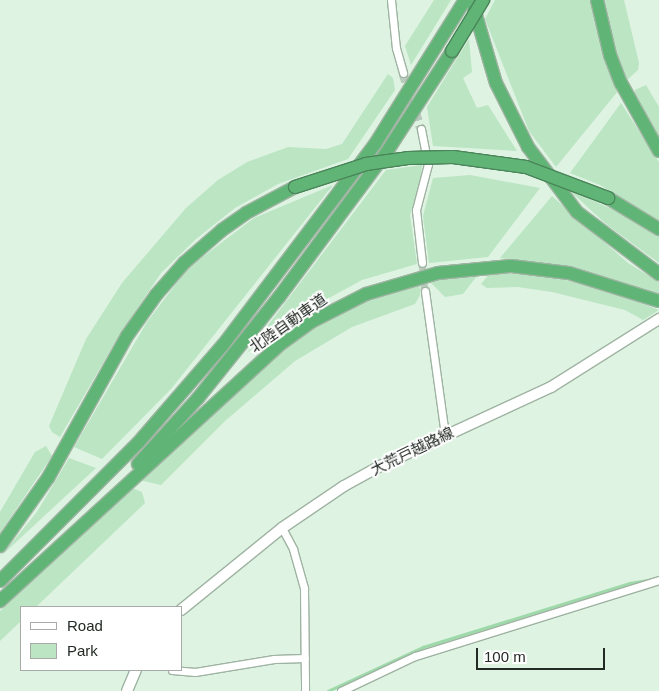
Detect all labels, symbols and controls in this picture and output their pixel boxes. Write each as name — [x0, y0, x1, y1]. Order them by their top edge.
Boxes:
street label: 北陸自動車道 — [246, 290, 330, 356]
street label: 大荒戸越路線 — [368, 423, 456, 479]
legend — [20, 606, 182, 671]
text: Road — [67, 617, 103, 634]
scale bar — [479, 638, 608, 670]
text: Park — [67, 642, 98, 659]
text: 100 m — [484, 648, 526, 665]

